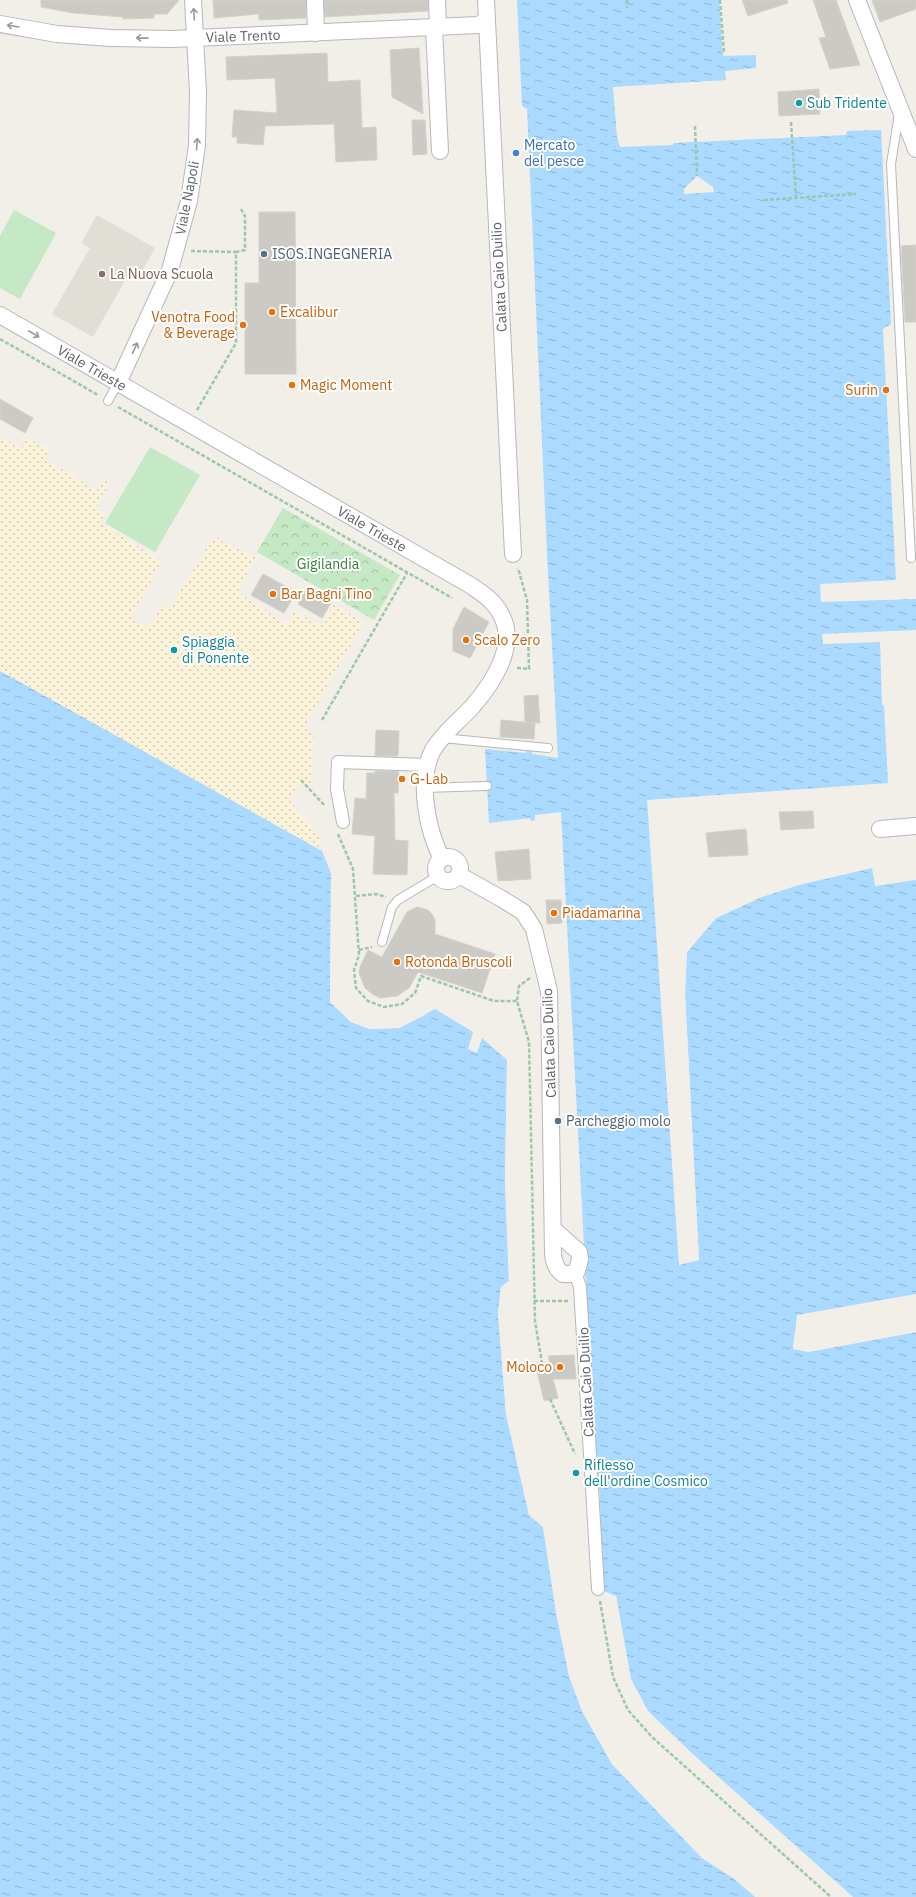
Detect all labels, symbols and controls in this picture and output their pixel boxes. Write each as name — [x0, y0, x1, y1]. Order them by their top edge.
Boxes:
one-way arrow — [190, 8, 197, 21]
one-way arrow — [7, 22, 20, 30]
street label: Viale Trento — [205, 26, 281, 46]
one-way arrow — [136, 34, 149, 42]
place label: Sub Tridente — [807, 94, 887, 112]
marker: Sub Tridente — [794, 98, 804, 108]
place label: Mercato del pesce — [524, 136, 584, 170]
one-way arrow — [193, 138, 200, 151]
marker: Mercato del pesce — [511, 148, 521, 158]
street label: Viale Napoli — [171, 159, 203, 237]
street label: Calata Caio Duilio — [487, 221, 511, 332]
place label: ISOS.INGEGNERIA — [272, 245, 392, 263]
marker: ISOS.INGEGNERIA — [259, 249, 269, 259]
place label: La Nuova Scuola — [110, 265, 214, 283]
marker: La Nuova Scuola — [97, 269, 107, 279]
place label: Excalibur — [280, 303, 338, 321]
marker: Excalibur — [267, 307, 277, 317]
place label: Venotra Food & Beverage — [151, 308, 235, 342]
marker: Venotra Food & Beverage — [238, 320, 248, 330]
one-way arrow — [28, 331, 40, 339]
street label: Viale Trieste — [54, 341, 130, 395]
one-way arrow — [132, 342, 139, 354]
place label: Magic Moment — [300, 376, 392, 394]
marker: Magic Moment — [287, 380, 297, 390]
place label: Surin — [845, 381, 878, 399]
marker: Surin — [881, 385, 891, 395]
street label: Viale Trieste — [334, 502, 410, 556]
park label: Gigilandia — [297, 555, 360, 573]
place label: Bar Bagni Tino — [281, 585, 372, 603]
marker: Bar Bagni Tino — [268, 589, 278, 599]
place label: Scalo Zero — [474, 631, 540, 649]
place label: Spiaggia di Ponente — [182, 633, 249, 667]
marker: Scalo Zero — [461, 635, 471, 645]
marker: Spiaggia di Ponente — [169, 645, 179, 655]
place label: G-Lab — [410, 770, 448, 788]
marker: G-Lab — [397, 774, 407, 784]
place label: Piadamarina — [562, 904, 641, 922]
marker: Piadamarina — [549, 908, 559, 918]
place label: Rotonda Bruscoli — [405, 953, 512, 971]
marker: Rotonda Bruscoli — [392, 957, 402, 967]
street label: Calata Caio Duilio — [538, 988, 560, 1098]
place label: Parcheggio molo — [566, 1112, 671, 1130]
marker: Parcheggio molo — [553, 1116, 563, 1126]
street label: Calata Caio Duilio — [574, 1326, 598, 1437]
place label: Moloco — [506, 1358, 552, 1376]
marker: Moloco — [555, 1362, 565, 1372]
place label: Riflesso dell'ordine Cosmico — [584, 1456, 708, 1490]
marker: Riflesso dell'ordine Cosmico — [571, 1468, 581, 1478]

